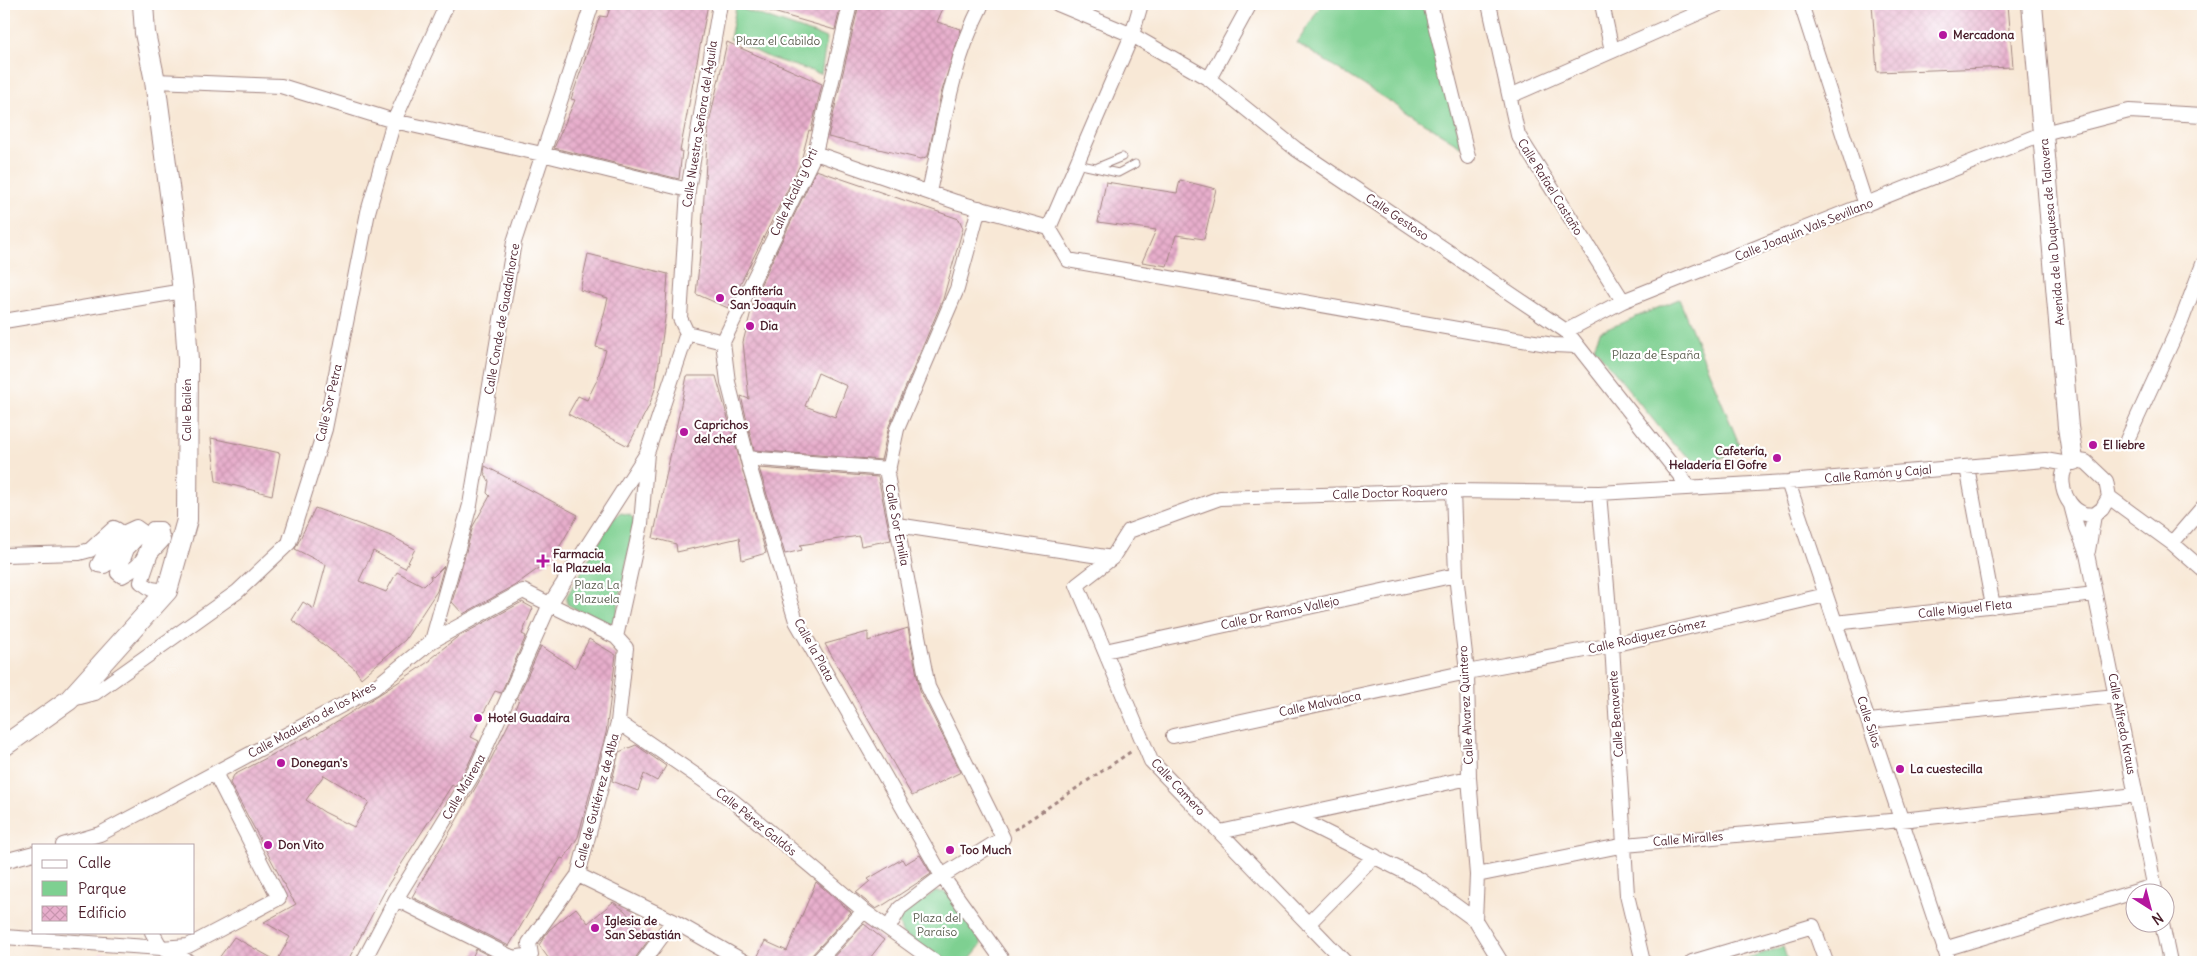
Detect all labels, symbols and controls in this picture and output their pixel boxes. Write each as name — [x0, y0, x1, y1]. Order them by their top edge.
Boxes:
place label: Mercadona — [1953, 27, 2014, 42]
marker: Mercadona — [1937, 29, 1949, 41]
park label: Plaza el Cabildo — [736, 33, 821, 48]
street label: Calle Nuestra Señora del Águila — [679, 39, 720, 209]
street label: Calle Rafael Castaño — [1515, 136, 1586, 238]
street label: Avenida de la Duquesa de Talavera — [2036, 138, 2067, 326]
street label: Calle Alcalá y Orti — [767, 145, 821, 238]
street label: Calle Gestoso — [1363, 190, 1432, 243]
street label: Calle Joaquín Vals Sevillano — [1733, 195, 1875, 264]
street label: Calle Conde de Guadalhorce — [481, 242, 522, 396]
place label: Confitería San Joaquín — [730, 283, 796, 313]
marker: Confitería San Joaquín — [714, 292, 726, 304]
place label: Dia — [760, 318, 778, 333]
marker: Dia — [744, 320, 756, 332]
park label: Plaza de España — [1612, 347, 1700, 362]
street label: Calle Sor Petra — [312, 362, 345, 443]
street label: Calle Bailén — [179, 379, 194, 441]
place label: Caprichos del chef — [694, 417, 749, 446]
marker: Caprichos del chef — [678, 426, 690, 438]
place label: El liebre — [2103, 437, 2146, 452]
marker: El liebre — [2087, 439, 2099, 451]
place label: Cafetería, Heladería El Gofre — [1669, 443, 1768, 472]
marker: Cafetería, Heladería El Gofre — [1771, 452, 1783, 464]
street label: Calle Ramón y Cajal — [1824, 461, 1932, 486]
street label: Calle Sor Emilia — [882, 483, 913, 567]
street label: Calle Doctor Roquero — [1332, 483, 1448, 502]
place label: Farmacia la Plazuela — [553, 546, 611, 575]
marker: Farmacia la Plazuela — [537, 555, 549, 567]
park label: Plaza La Plazuela — [574, 577, 620, 606]
street label: Calle Dr Ramos Vallejo — [1219, 593, 1341, 632]
street label: Calle Miguel Fleta — [1917, 596, 2013, 621]
street label: Calle Rodiguez Gómez — [1587, 615, 1707, 656]
street label: Calle la Plata — [791, 616, 838, 684]
street label: Calle Alvarez Quintero — [1455, 645, 1476, 765]
street label: Calle Benavente — [1605, 670, 1626, 758]
street label: Calle Alfredo Kraus — [2105, 672, 2140, 776]
street label: Calle Madueño de los Aires — [245, 678, 378, 761]
street label: Calle Malvaloca — [1278, 687, 1362, 720]
street label: Calle Silos — [1854, 694, 1885, 750]
place label: Hotel Guadaíra — [488, 710, 570, 725]
marker: Hotel Guadaíra — [472, 712, 484, 724]
street label: Calle de Gutiérrez de Alba — [571, 732, 622, 870]
street label: Calle Mairena — [439, 751, 488, 822]
place label: Donegan's — [291, 755, 348, 771]
street label: Calle Camero — [1148, 755, 1209, 818]
marker: Donegan's — [275, 757, 287, 769]
place label: La cuestecilla — [1910, 761, 1983, 776]
marker: La cuestecilla — [1894, 763, 1906, 775]
street label: Calle Pérez Galdós — [713, 784, 800, 859]
street label: Calle Miralles — [1652, 828, 1724, 849]
place label: Don Vito — [278, 837, 324, 852]
marker: Don Vito — [262, 839, 274, 851]
place label: Too Much — [960, 842, 1012, 857]
legend — [32, 844, 195, 934]
marker: Too Much — [944, 844, 956, 856]
text: Calle — [78, 853, 111, 872]
text: Parque — [78, 879, 126, 898]
north arrow — [2124, 884, 2174, 934]
text: Edificio — [78, 903, 126, 922]
text: N — [2148, 908, 2167, 929]
park label: Plaza del Paraíso — [913, 910, 961, 939]
place label: Iglesia de San Sebastián — [605, 913, 681, 942]
marker: Iglesia de San Sebastián — [589, 922, 601, 934]

